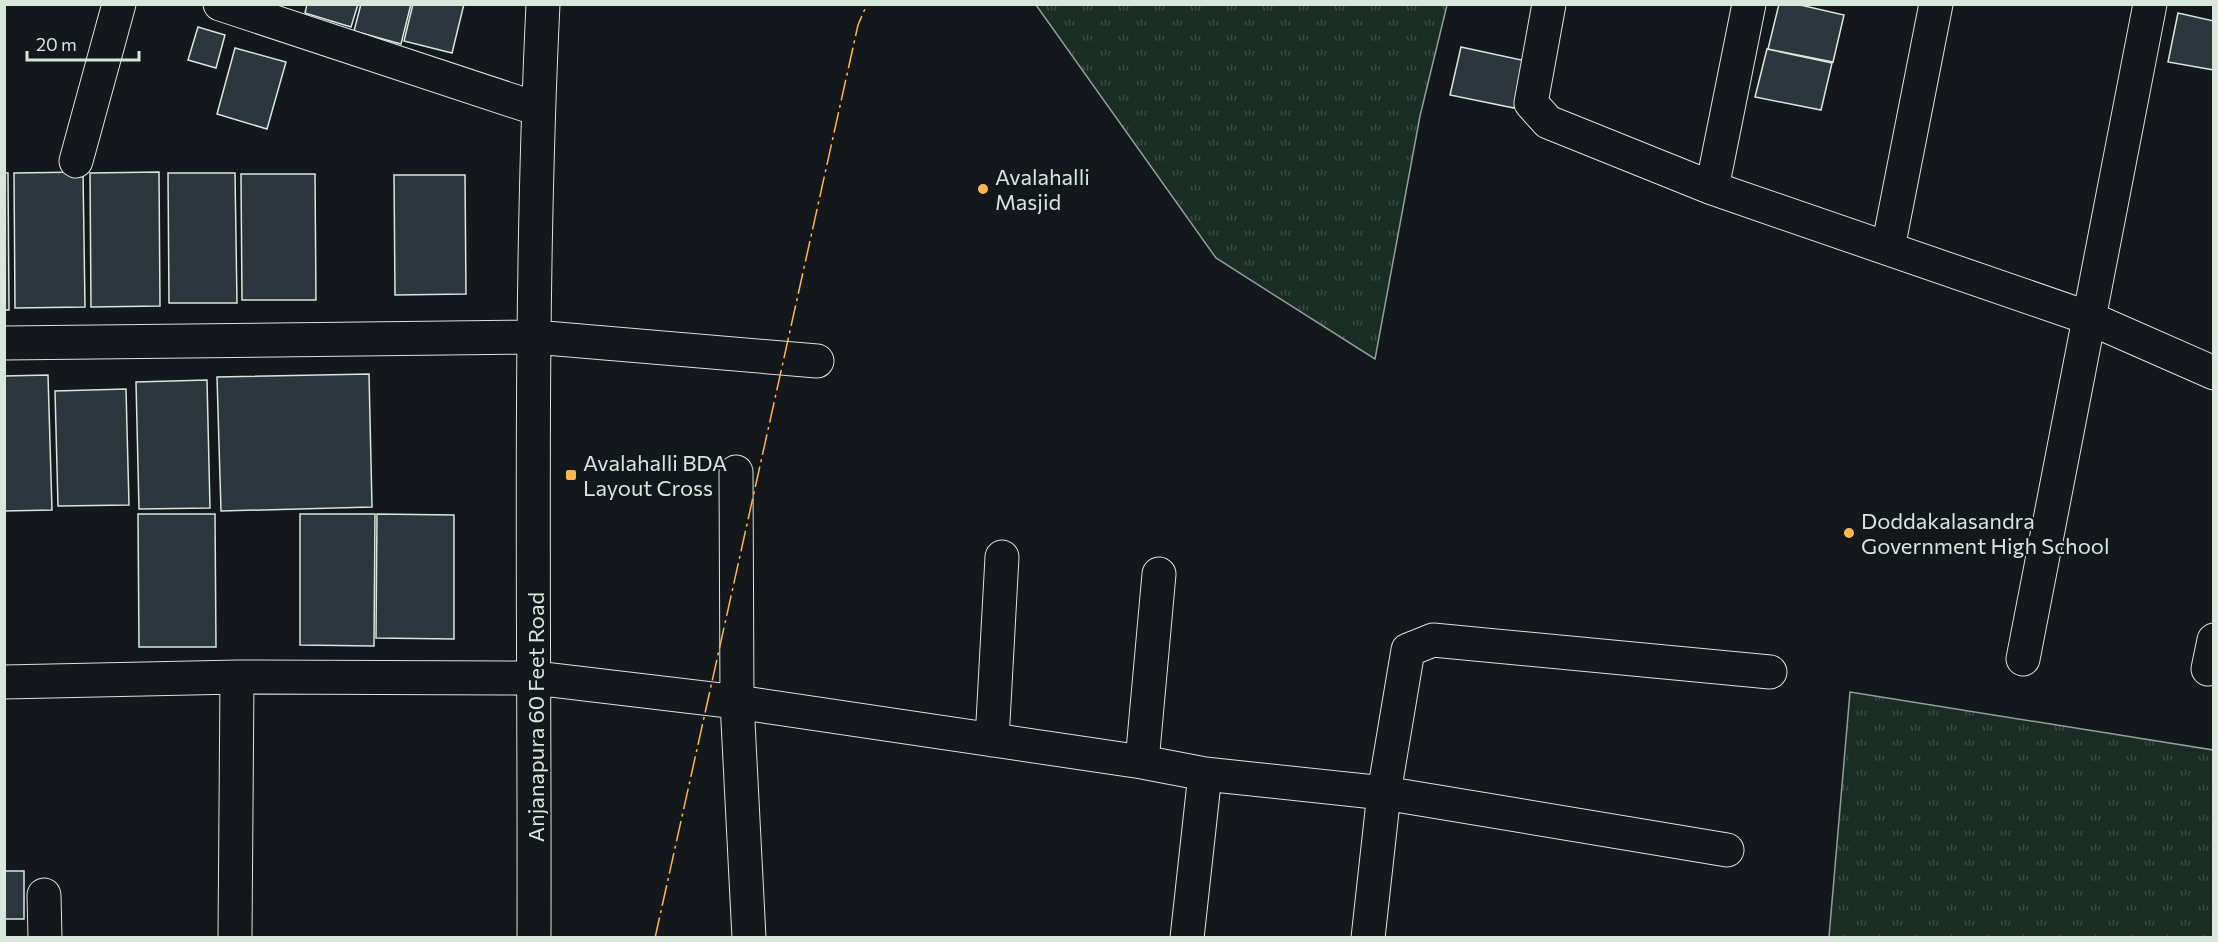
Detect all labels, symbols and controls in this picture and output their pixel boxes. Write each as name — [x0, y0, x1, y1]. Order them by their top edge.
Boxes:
scale bar — [27, 24, 140, 62]
text: 20 m — [36, 33, 77, 55]
place label: Avalahalli Masjid — [995, 163, 1090, 215]
marker: Avalahalli Masjid — [976, 182, 990, 196]
place label: Avalahalli BDA Layout Cross — [583, 449, 727, 501]
marker: Avalahalli BDA Layout Cross — [564, 468, 578, 482]
place label: Doddakalasandra Government High School — [1861, 507, 2110, 559]
marker: Doddakalasandra Government High School — [1842, 526, 1856, 540]
street label: Anjanapura 60 Feet Road — [522, 592, 549, 842]

